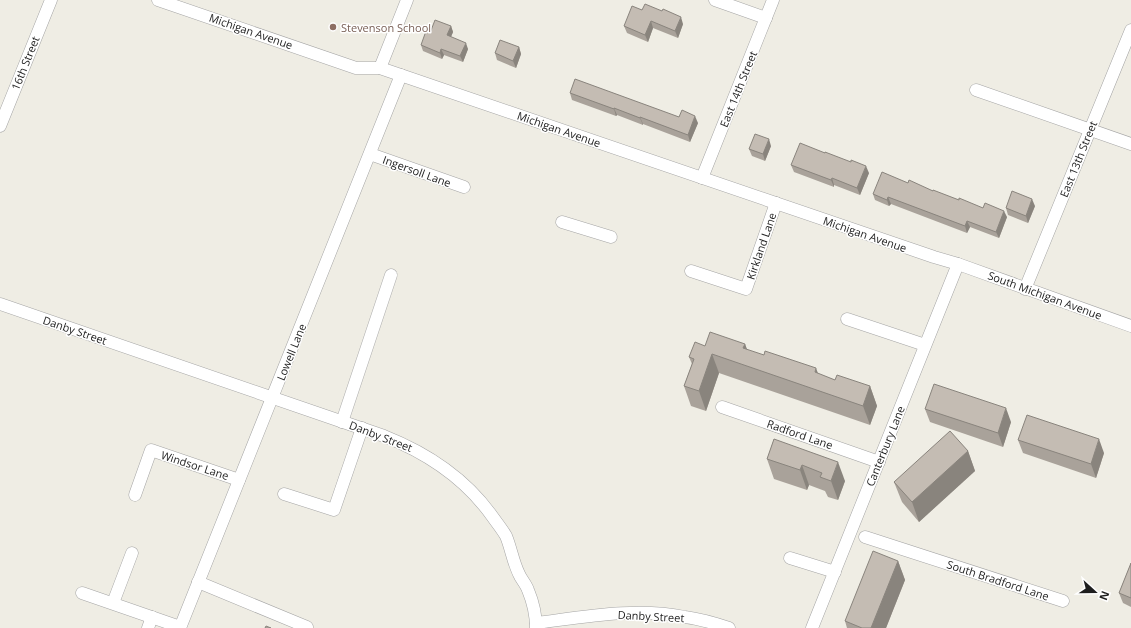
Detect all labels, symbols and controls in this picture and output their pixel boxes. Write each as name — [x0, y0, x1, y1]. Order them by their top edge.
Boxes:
street label: Michigan Avenue — [207, 10, 295, 52]
place label: Stevenson School — [341, 20, 431, 35]
marker: Stevenson School — [328, 22, 338, 32]
street label: 16th Street — [7, 34, 43, 92]
street label: East 14th Street — [716, 49, 760, 129]
street label: Michigan Avenue — [515, 108, 603, 150]
street label: East 13th Street — [1056, 119, 1100, 199]
street label: Ingersoll Lane — [381, 152, 453, 190]
street label: Kirkland Lane — [743, 211, 779, 281]
street label: Michigan Avenue — [821, 213, 909, 255]
street label: South Michigan Avenue — [986, 267, 1104, 323]
street label: Danby Street — [41, 312, 109, 348]
street label: Lowell Lane — [273, 321, 309, 383]
street label: Canterbury Lane — [862, 404, 908, 488]
street label: Radford Lane — [765, 416, 835, 452]
street label: Danby Street — [347, 417, 415, 455]
street label: Windsor Lane — [159, 447, 231, 483]
street label: South Bradford Lane — [945, 556, 1051, 604]
north arrow — [1075, 572, 1115, 612]
text: N — [1096, 589, 1113, 603]
street label: Danby Street — [617, 607, 685, 625]

